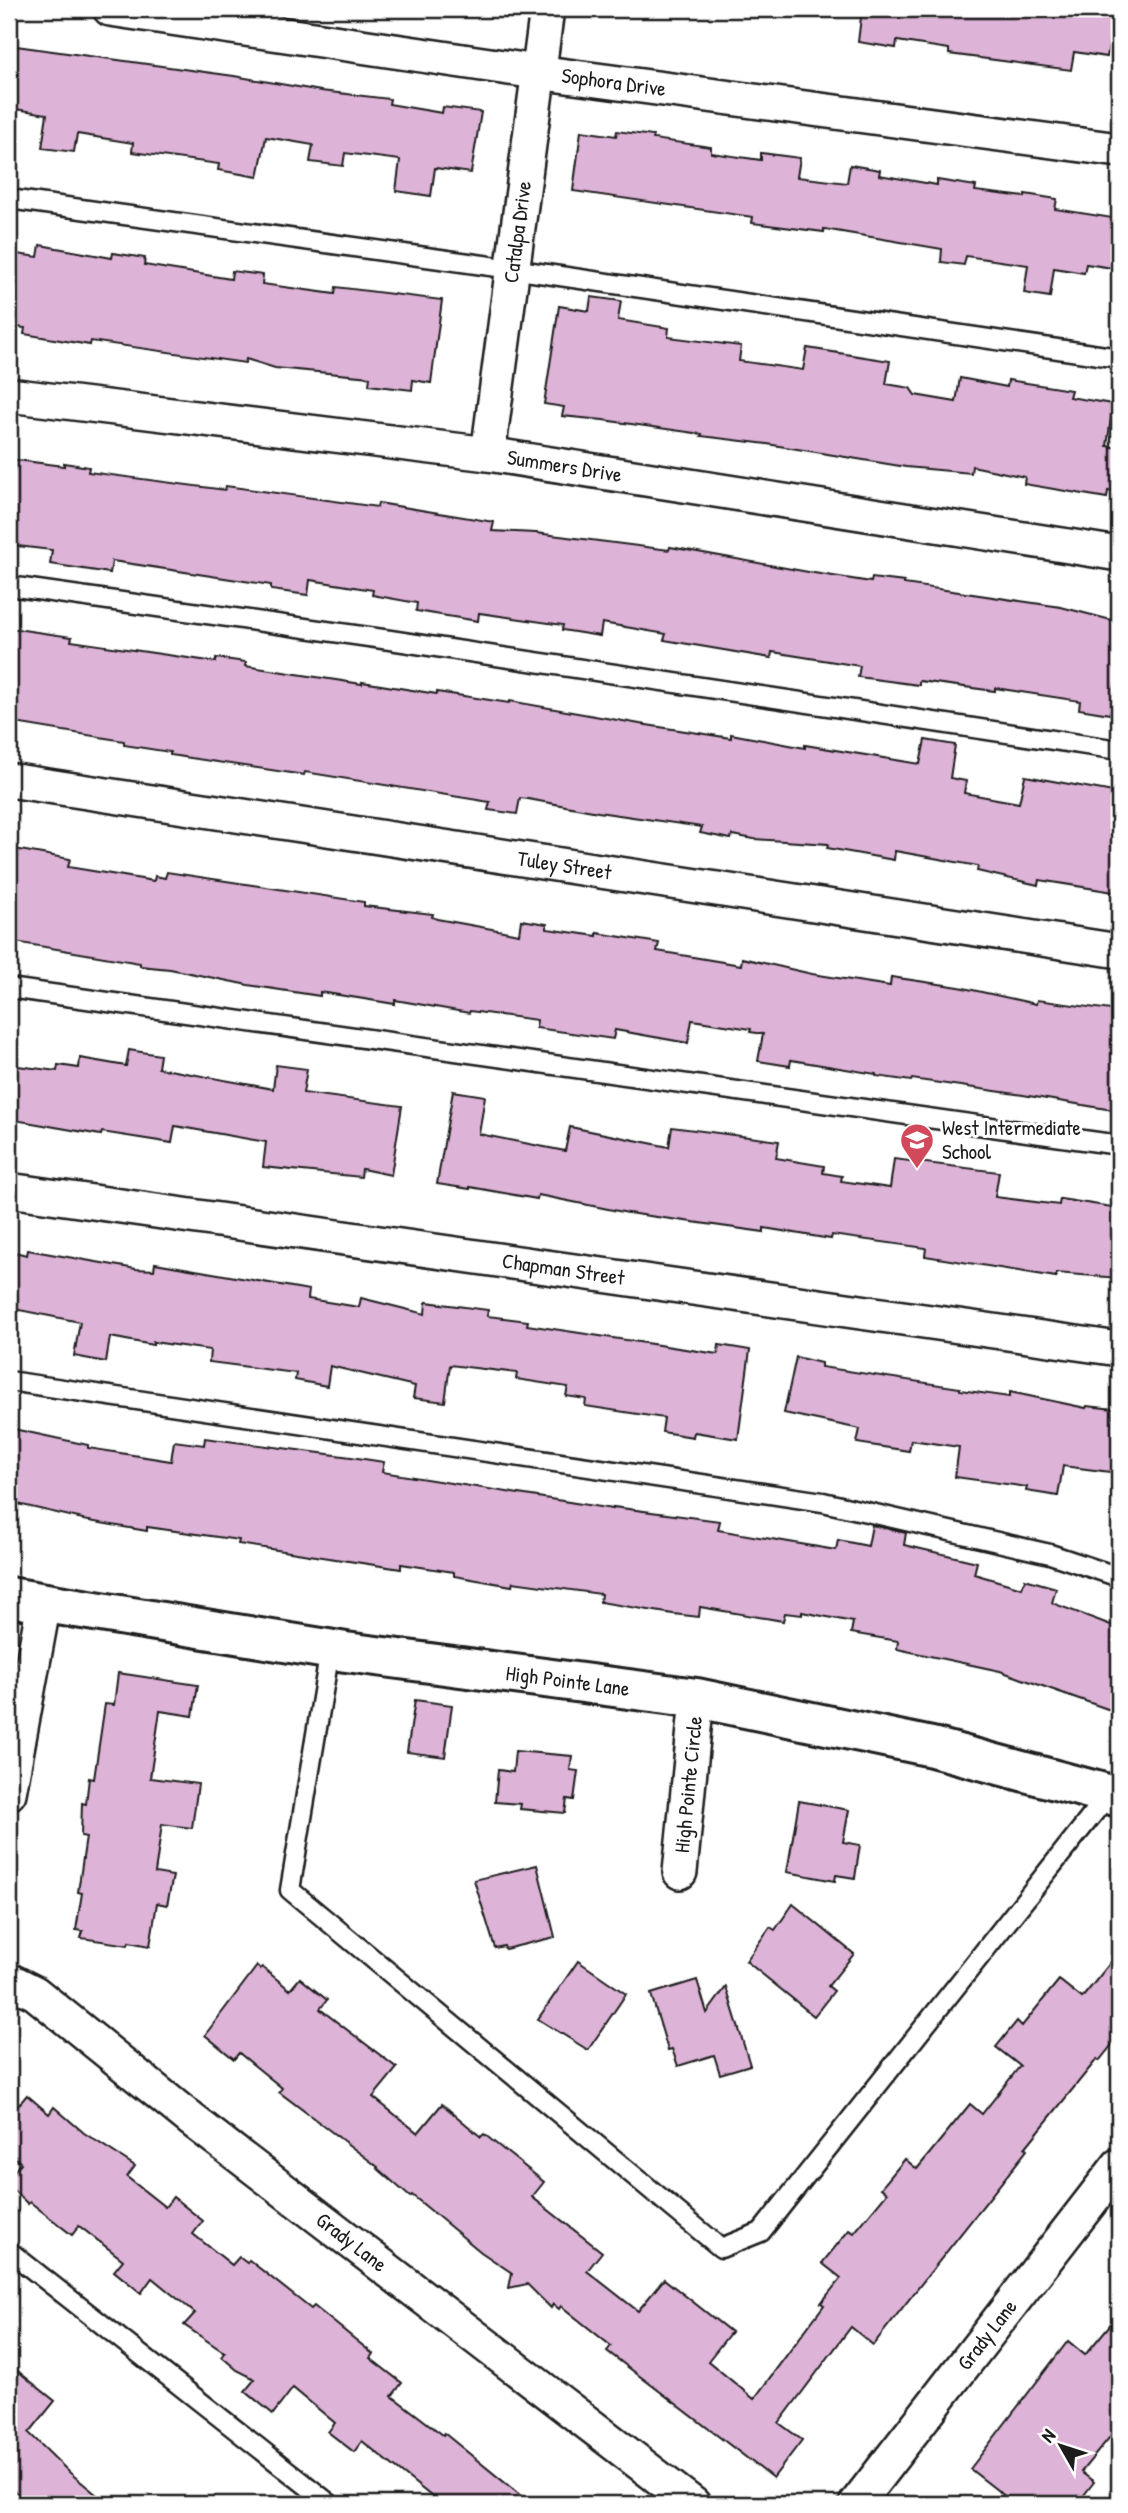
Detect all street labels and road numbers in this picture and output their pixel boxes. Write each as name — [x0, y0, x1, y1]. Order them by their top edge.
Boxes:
street label: Sophora Drive — [560, 60, 668, 103]
street label: Catalpa Drive — [496, 179, 538, 285]
street label: Summers Drive — [505, 442, 624, 489]
street label: Tuley Street — [515, 844, 614, 887]
street label: Chapman Street — [500, 1246, 627, 1292]
street label: High Pointe Lane — [504, 1658, 631, 1703]
street label: High Pointe Circle — [667, 1715, 709, 1854]
street label: Grady Lane — [310, 2205, 393, 2278]
street label: Grady Lane — [950, 2293, 1023, 2376]

